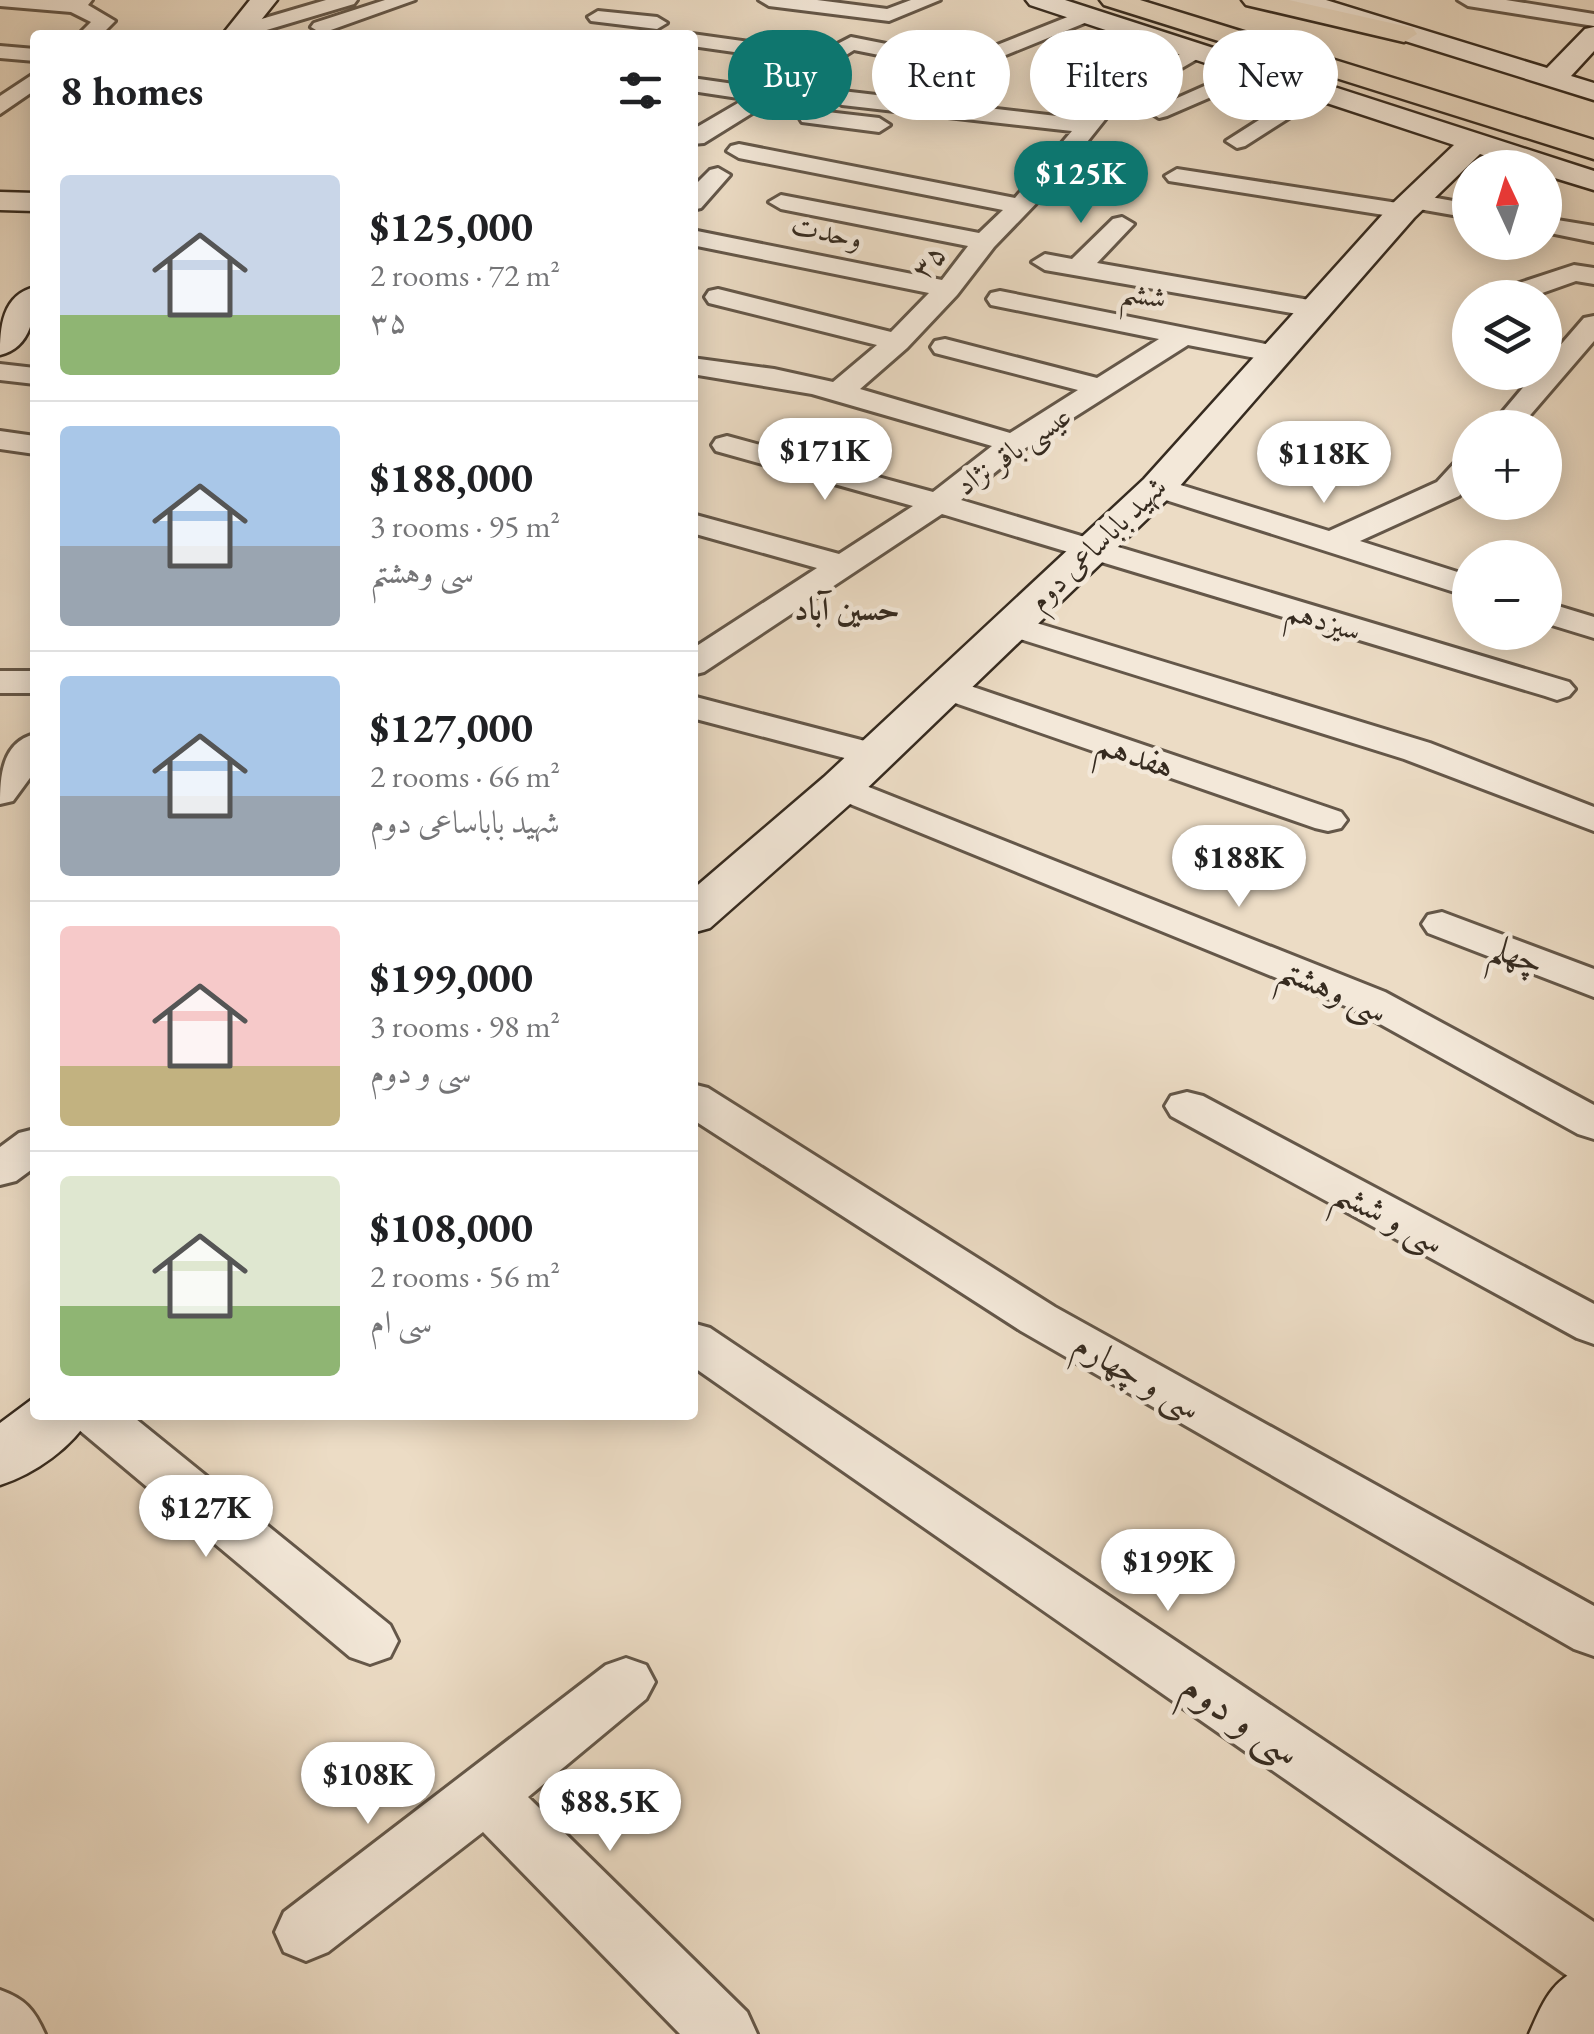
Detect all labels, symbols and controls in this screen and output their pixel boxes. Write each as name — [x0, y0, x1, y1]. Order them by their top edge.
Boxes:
chip: Buy — [728, 30, 852, 120]
chip: Rent — [872, 30, 1010, 120]
chip: Filters — [1030, 30, 1183, 120]
chip: New — [1203, 30, 1338, 120]
text: 8 homes — [60, 63, 203, 118]
icon: filters — [613, 63, 668, 118]
pin: $125K — [1011, 141, 1151, 226]
north arrow — [1452, 150, 1562, 260]
map controls — [1452, 150, 1562, 650]
text: $125K — [1036, 152, 1126, 194]
text: $125,000 — [370, 199, 533, 254]
street label: وحدت — [788, 204, 866, 258]
icon: home — [140, 215, 260, 335]
street label: ۳۵ — [902, 235, 954, 287]
text: 2 rooms · 72 m² — [370, 254, 560, 296]
street label: ششم — [1116, 271, 1170, 327]
button: layers — [1452, 280, 1562, 390]
text: ۳۵ — [370, 300, 407, 342]
street label: عیسی باقر نژاد — [948, 396, 1080, 506]
button: + — [1452, 410, 1562, 520]
pin: $171K — [755, 418, 895, 503]
pin: $118K — [1254, 421, 1394, 506]
text: $171K — [780, 429, 870, 471]
text: $118K — [1279, 432, 1369, 474]
text: $188,000 — [370, 450, 533, 505]
icon: home — [140, 466, 260, 586]
street label: شهید باباساعی دوم — [1019, 467, 1179, 624]
text: 3 rooms · 95 m² — [370, 505, 560, 547]
button: − — [1452, 540, 1562, 650]
text: سی وهشتم — [370, 551, 474, 593]
district label: حسین آباد — [794, 588, 900, 630]
street label: سیزدهم — [1279, 590, 1366, 658]
text: $127,000 — [370, 700, 533, 755]
icon: home — [140, 716, 260, 836]
street label: هفدهم — [1087, 720, 1181, 799]
text: 2 rooms · 66 m² — [370, 755, 560, 797]
text: شهید باباساعی دوم — [370, 801, 560, 843]
pin: $188K — [1169, 825, 1309, 910]
text: $188K — [1194, 836, 1284, 878]
street label: چهلم — [1480, 923, 1551, 997]
street label: سی وهشتم — [1268, 945, 1395, 1045]
text: $199,000 — [370, 950, 533, 1005]
icon: home — [140, 966, 260, 1086]
text: 3 rooms · 98 m² — [370, 1005, 560, 1047]
text: سی و دوم — [370, 1051, 472, 1093]
street label: سی و ششم — [1321, 1168, 1453, 1275]
text: $108,000 — [370, 1200, 533, 1255]
icon: home — [140, 1216, 260, 1336]
text: 2 rooms · 56 m² — [370, 1255, 560, 1297]
text: سی ام — [370, 1301, 432, 1343]
street label: سی و چهارم — [1062, 1321, 1210, 1437]
pin: $127K — [136, 1475, 276, 1560]
text: $127K — [161, 1486, 251, 1528]
pin: $199K — [1098, 1529, 1238, 1614]
text: $199K — [1123, 1540, 1213, 1582]
street label: سی و دوم — [1166, 1658, 1313, 1786]
pin: $108K — [298, 1742, 438, 1827]
text: $108K — [323, 1753, 413, 1795]
pin: $88.5K — [529, 1769, 691, 1854]
text: $88.5K — [561, 1780, 659, 1822]

